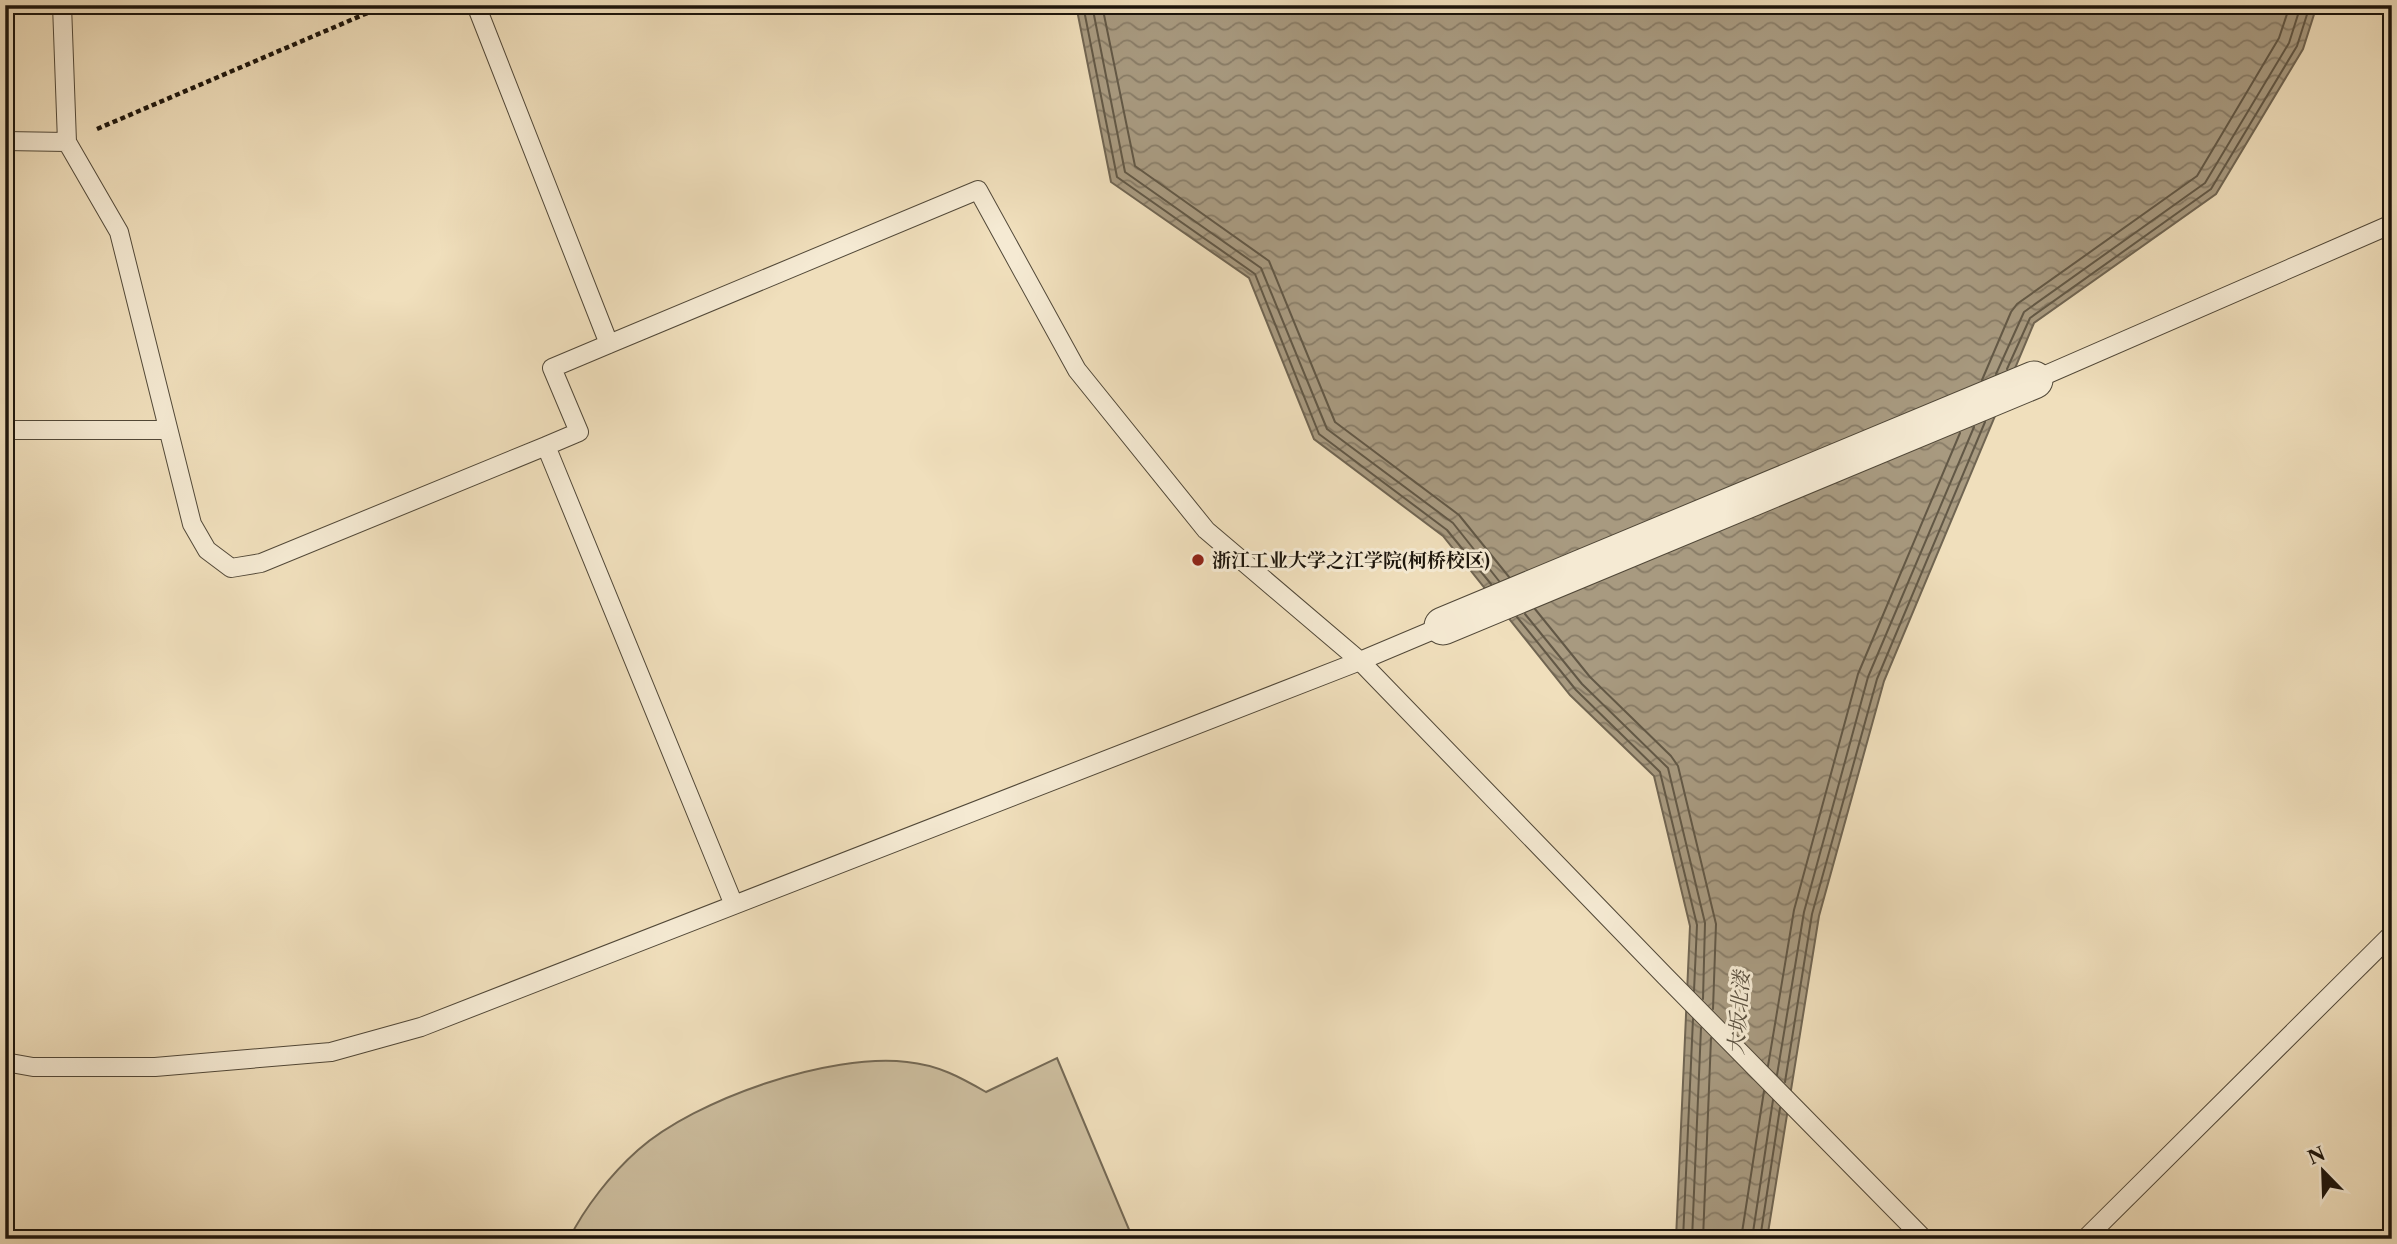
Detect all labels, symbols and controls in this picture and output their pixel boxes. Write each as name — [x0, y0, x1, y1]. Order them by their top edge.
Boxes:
place label: 浙江工业大学之江学院(柯桥校区) — [1212, 549, 1490, 572]
marker: 浙江工业大学之江学院(柯桥校区) — [1190, 552, 1206, 568]
water label: 大坂北溇 — [1723, 968, 1754, 1056]
north arrow — [2288, 1136, 2358, 1206]
text: N — [2304, 1142, 2329, 1170]

